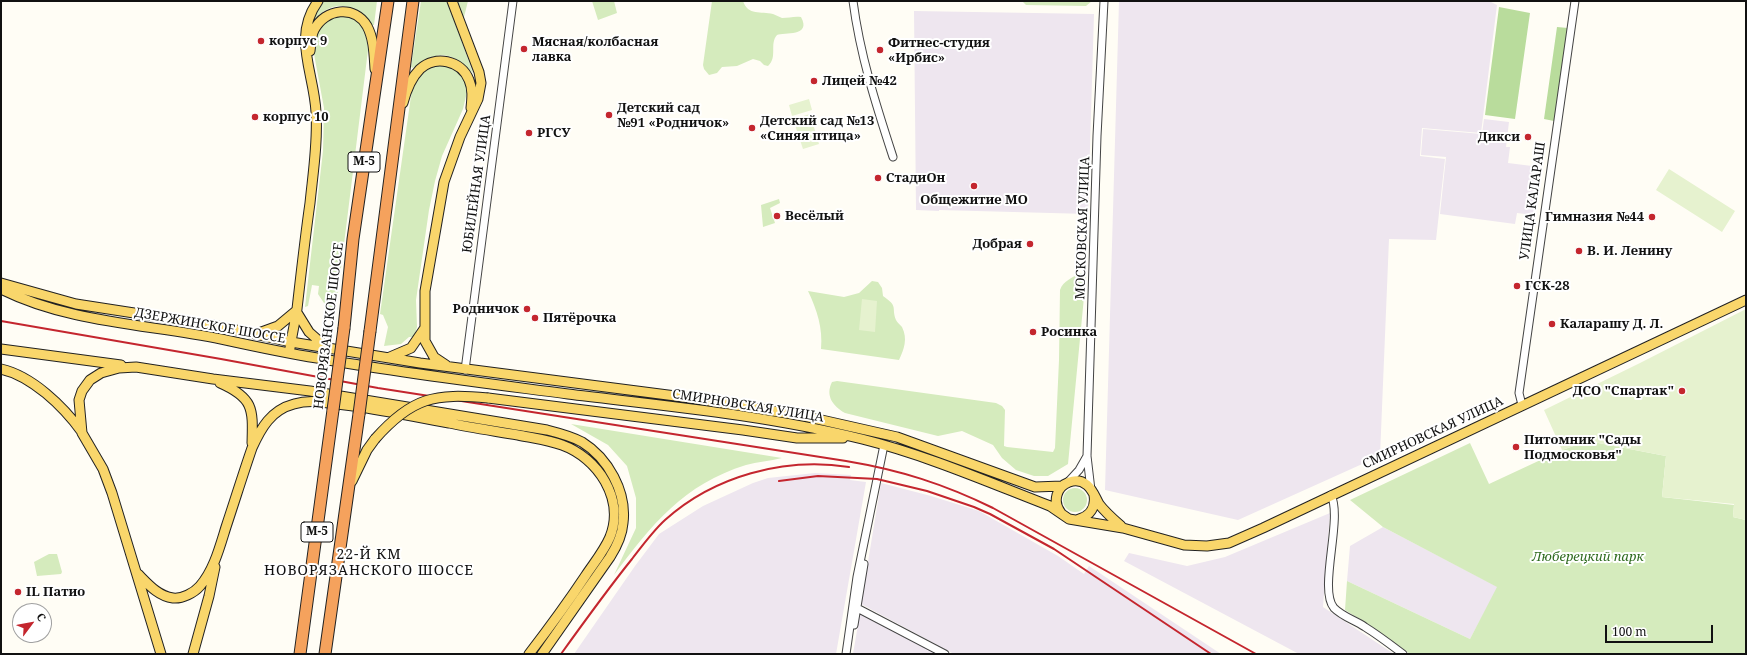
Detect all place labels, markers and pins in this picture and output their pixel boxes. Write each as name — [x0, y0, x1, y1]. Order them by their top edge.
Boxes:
place label: корпус 9 — [269, 33, 327, 49]
place label: Мясная/колбасная лавка — [532, 34, 658, 65]
place label: Фитнес-студия «Ирбис» — [888, 35, 990, 66]
marker: корпус 9 — [256, 36, 266, 46]
marker: Мясная/колбасная лавка — [519, 44, 529, 54]
marker: Фитнес-студия «Ирбис» — [875, 45, 885, 55]
place label: Лицей №42 — [822, 73, 897, 89]
marker: Лицей №42 — [809, 76, 819, 86]
place label: Детский сад №91 «Родничок» — [617, 100, 729, 131]
place label: корпус 10 — [263, 109, 329, 125]
marker: Детский сад №91 «Родничок» — [604, 110, 614, 120]
marker: корпус 10 — [250, 112, 260, 122]
place label: Детский сад №13 «Синяя птица» — [760, 113, 874, 144]
marker: Детский сад №13 «Синяя птица» — [747, 123, 757, 133]
place label: РГСУ — [537, 125, 571, 141]
marker: РГСУ — [524, 128, 534, 138]
place label: Дикси — [1478, 129, 1520, 145]
marker: Дикси — [1523, 132, 1533, 142]
place label: СтадиОн — [886, 170, 945, 186]
marker: СтадиОн — [873, 173, 883, 183]
marker: Общежитие МО — [969, 181, 979, 191]
place label: Общежитие МО — [920, 192, 1028, 208]
place label: Весёлый — [785, 208, 844, 224]
place label: Гимназия №44 — [1545, 209, 1644, 225]
marker: Весёлый — [772, 211, 782, 221]
marker: Гимназия №44 — [1647, 212, 1657, 222]
place label: Добрая — [972, 236, 1022, 252]
marker: Добрая — [1025, 239, 1035, 249]
place label: В. И. Ленину — [1587, 243, 1672, 259]
marker: В. И. Ленину — [1574, 246, 1584, 256]
place label: ГСК-28 — [1525, 278, 1570, 294]
marker: ГСК-28 — [1512, 281, 1522, 291]
place label: Родничок — [453, 301, 519, 317]
marker: Родничок — [522, 304, 532, 314]
place label: Пятёрочка — [543, 310, 617, 326]
marker: Пятёрочка — [530, 313, 540, 323]
place label: Каларашу Д. Л. — [1560, 316, 1663, 332]
marker: Каларашу Д. Л. — [1547, 319, 1557, 329]
place label: Росинка — [1041, 324, 1097, 340]
marker: Росинка — [1028, 327, 1038, 337]
place label: ДСО "Спартак" — [1573, 383, 1674, 399]
marker: ДСО "Спартак" — [1677, 386, 1687, 396]
place label: Питомник "Сады Подмосковья" — [1524, 432, 1641, 463]
marker: Питомник "Сады Подмосковья" — [1511, 442, 1521, 452]
place label: IL Патио — [26, 584, 85, 600]
marker: IL Патио — [13, 587, 23, 597]

